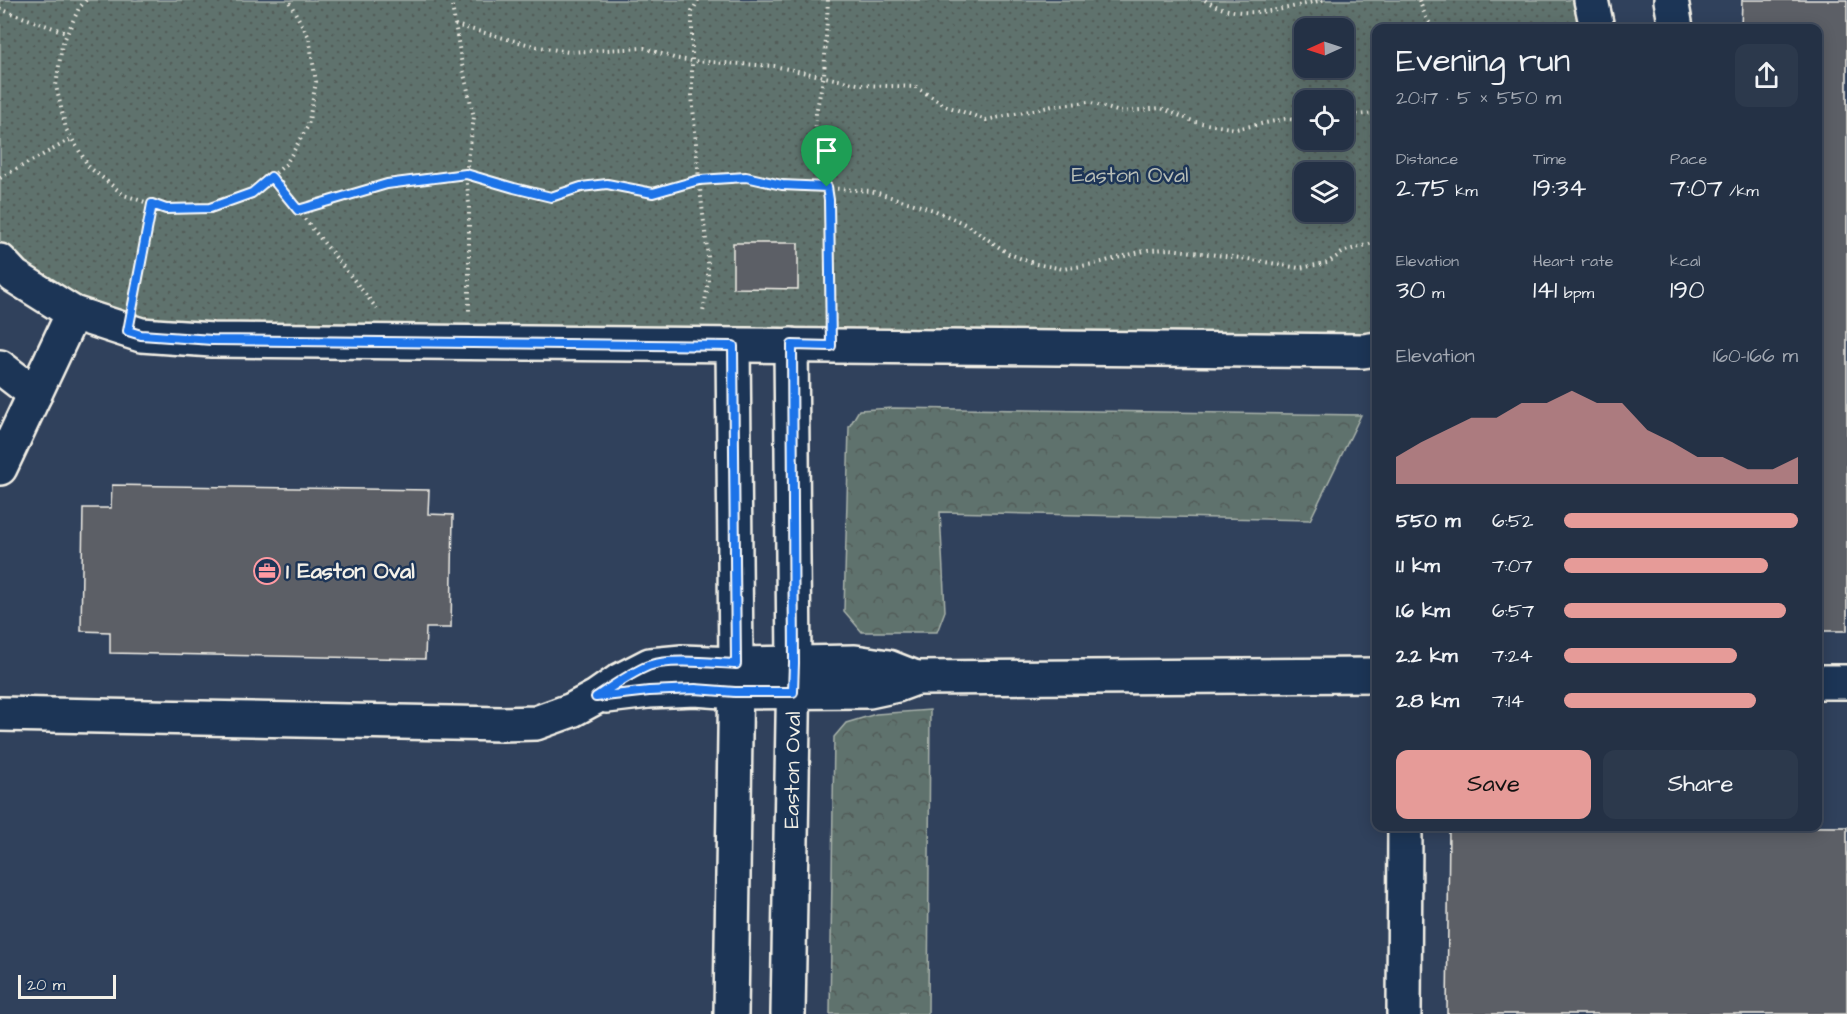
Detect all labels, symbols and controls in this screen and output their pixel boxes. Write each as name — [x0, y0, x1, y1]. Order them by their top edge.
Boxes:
north arrow — [1294, 18, 1354, 78]
map controls — [1294, 18, 1354, 222]
text: Evening run — [1396, 38, 1570, 84]
button: share — [1735, 44, 1798, 107]
text: 20:17 · 5 × 550 m — [1396, 84, 1561, 112]
button: locate — [1294, 90, 1354, 150]
pin — [801, 125, 852, 187]
icon: arrive — [810, 134, 843, 167]
text: Distance — [1396, 148, 1458, 170]
text: Time — [1533, 148, 1567, 170]
text: Pace — [1670, 148, 1707, 170]
park label: Easton Oval — [1071, 160, 1189, 191]
button: layers — [1294, 162, 1354, 222]
text: 2.75 — [1396, 170, 1449, 206]
text: 19:34 — [1533, 170, 1586, 206]
text: 7:07 — [1670, 170, 1723, 206]
text: km — [1449, 180, 1478, 202]
text: /km — [1723, 180, 1759, 202]
text: Elevation — [1396, 250, 1459, 272]
text: Heart rate — [1533, 250, 1613, 272]
text: kcal — [1670, 250, 1701, 272]
text: 30 — [1396, 272, 1426, 308]
text: 141 — [1533, 272, 1557, 308]
text: 190 — [1670, 272, 1705, 308]
text: m — [1426, 282, 1445, 304]
text: bpm — [1557, 282, 1594, 304]
text: Elevation — [1396, 342, 1475, 370]
text: 160–166 m — [1713, 342, 1798, 370]
text: 550 m — [1396, 507, 1461, 535]
text: 6:52 — [1492, 507, 1533, 535]
text: 1.1 km — [1396, 552, 1440, 580]
text: 7:07 — [1492, 552, 1533, 580]
office icon: 1 Easton Oval — [252, 556, 282, 586]
place label: 1 Easton Oval — [286, 556, 415, 587]
text: 1.6 km — [1396, 597, 1450, 625]
text: 6:57 — [1492, 597, 1534, 625]
text: 2.2 km — [1396, 642, 1458, 670]
text: 7:24 — [1492, 642, 1533, 670]
text: 2.8 km — [1396, 687, 1459, 715]
text: 7:14 — [1492, 687, 1524, 715]
street label: Easton Oval — [776, 711, 809, 829]
button: Save — [1396, 750, 1591, 819]
button: Share — [1603, 750, 1798, 819]
scale bar — [18, 972, 116, 1000]
text: 20 m — [27, 974, 65, 996]

